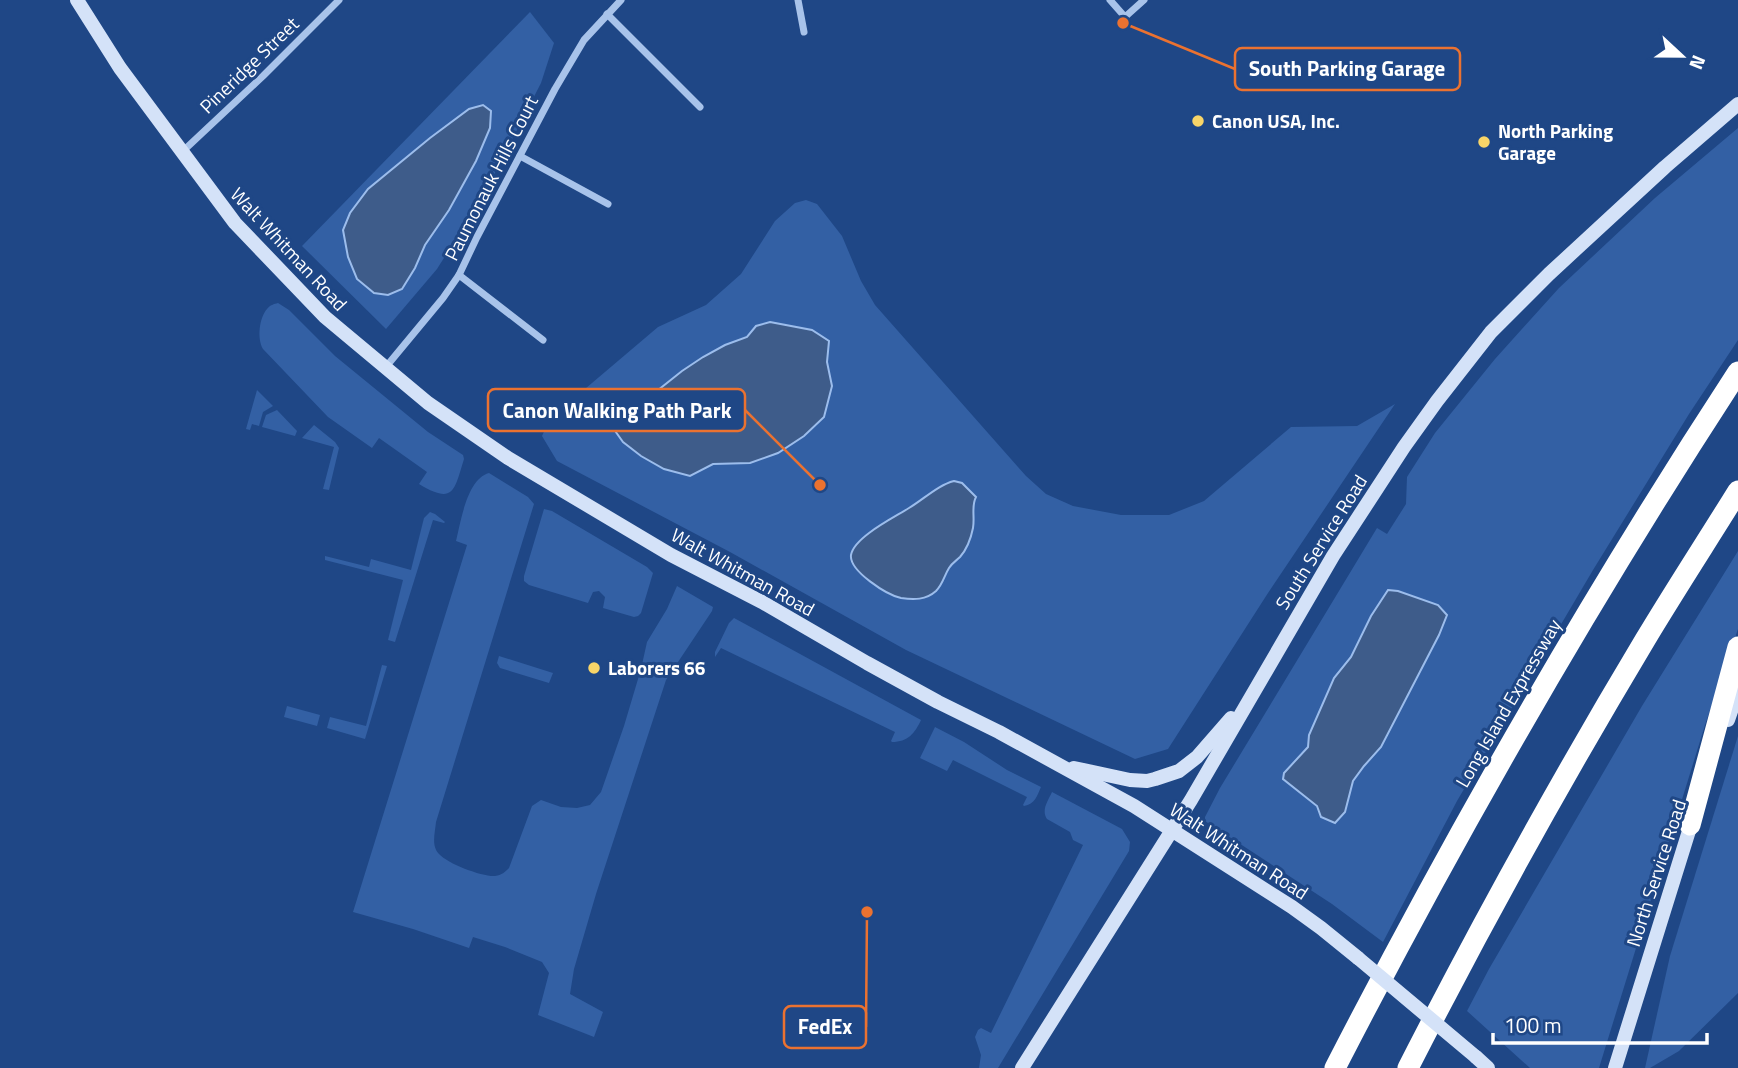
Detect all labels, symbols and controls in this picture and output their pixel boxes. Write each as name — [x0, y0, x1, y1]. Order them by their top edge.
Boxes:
street label: Pineridge Street — [192, 9, 305, 120]
north arrow — [1647, 21, 1717, 91]
callout: South Parking Garage — [1235, 48, 1460, 90]
text: N — [1682, 51, 1714, 74]
text: South Parking Garage — [1249, 52, 1445, 84]
street label: Paumonauk Hills Court — [436, 90, 545, 265]
place label: Canon USA, Inc. — [1212, 106, 1340, 135]
marker: Canon USA, Inc. — [1190, 113, 1206, 129]
place label: North Parking Garage — [1498, 116, 1613, 167]
marker: North Parking Garage — [1476, 134, 1492, 150]
street label: Walt Whitman Road — [224, 180, 355, 317]
callout: Canon Walking Path Park — [488, 389, 745, 431]
text: Canon Walking Path Park — [503, 394, 732, 426]
street label: South Service Road — [1267, 469, 1374, 615]
street label: Walt Whitman Road — [666, 520, 820, 623]
street label: Long Island Expressway — [1447, 613, 1568, 793]
place label: Laborers 66 — [608, 653, 706, 682]
marker: Laborers 66 — [586, 660, 602, 676]
street label: Walt Whitman Road — [1164, 795, 1314, 906]
street label: North Service Road — [1618, 795, 1693, 950]
scale bar — [1493, 1002, 1706, 1046]
callout: FedEx — [784, 1006, 866, 1048]
text: 100 m — [1504, 1009, 1561, 1041]
text: FedEx — [798, 1010, 852, 1042]

